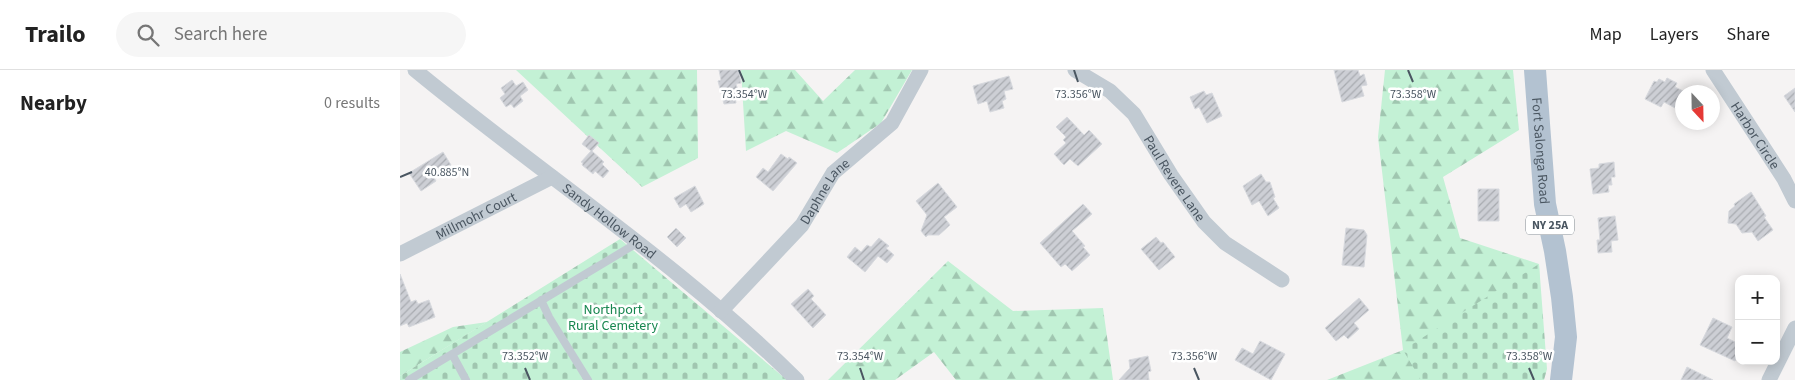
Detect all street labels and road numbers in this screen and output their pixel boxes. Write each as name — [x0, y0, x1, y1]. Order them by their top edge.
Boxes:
street label: Fort Salonga Road — [1526, 97, 1554, 205]
street label: Harbor Circle — [1725, 98, 1784, 174]
street label: Paul Revere Lane — [1138, 132, 1210, 226]
street label: Daphne Lane — [795, 154, 855, 229]
street label: Sandy Hollow Road — [558, 179, 660, 264]
street label: Millmohr Court — [432, 188, 520, 245]
road number: NY 25A — [1526, 216, 1574, 234]

